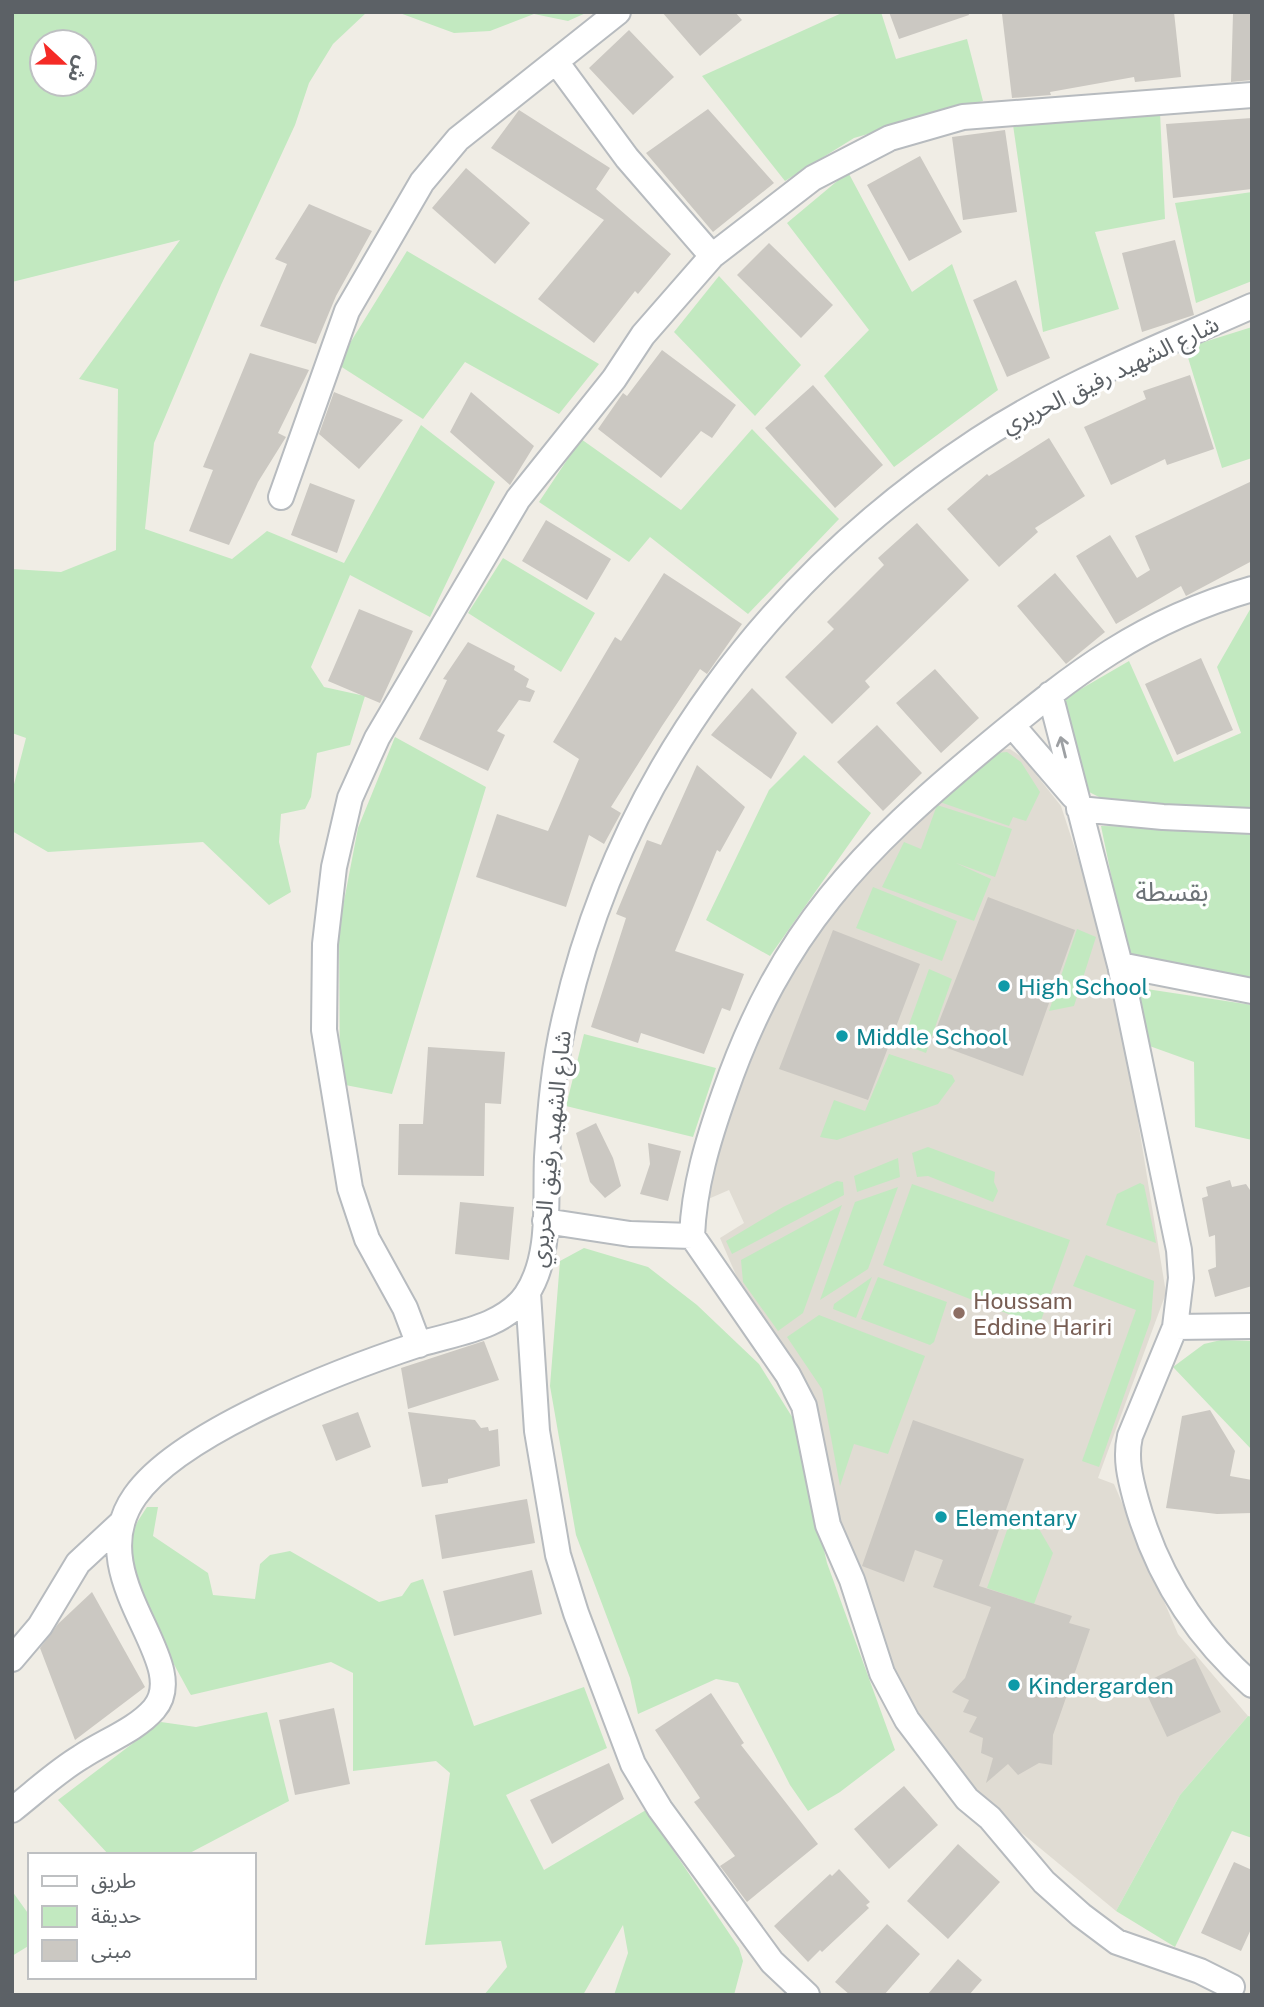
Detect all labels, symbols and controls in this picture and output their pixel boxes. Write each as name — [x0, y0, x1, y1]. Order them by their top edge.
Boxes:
north arrow — [28, 28, 98, 98]
text: ش — [64, 53, 94, 86]
street label: شارع الشهيد رفيق الحريري — [997, 310, 1225, 442]
one-way arrow — [1056, 736, 1069, 759]
district label: بقسطة — [1135, 876, 1209, 907]
place label: High School — [1018, 973, 1148, 1000]
marker: High School — [996, 978, 1012, 994]
place label: Middle School — [856, 1023, 1009, 1050]
marker: Middle School — [834, 1028, 850, 1044]
street label: شارع الشهيد رفيق الحريري — [524, 1029, 580, 1269]
place label: Houssam Eddine Hariri — [973, 1287, 1112, 1340]
marker: Houssam Eddine Hariri — [951, 1305, 967, 1321]
place label: Elementary — [955, 1504, 1077, 1531]
marker: Elementary — [933, 1509, 949, 1525]
place label: Kindergarden — [1028, 1672, 1174, 1699]
marker: Kindergarden — [1006, 1677, 1022, 1693]
legend — [28, 1853, 256, 1979]
text: طريق — [91, 1868, 136, 1894]
text: حديقة — [91, 1903, 141, 1928]
text: مبنى — [91, 1938, 132, 1963]

